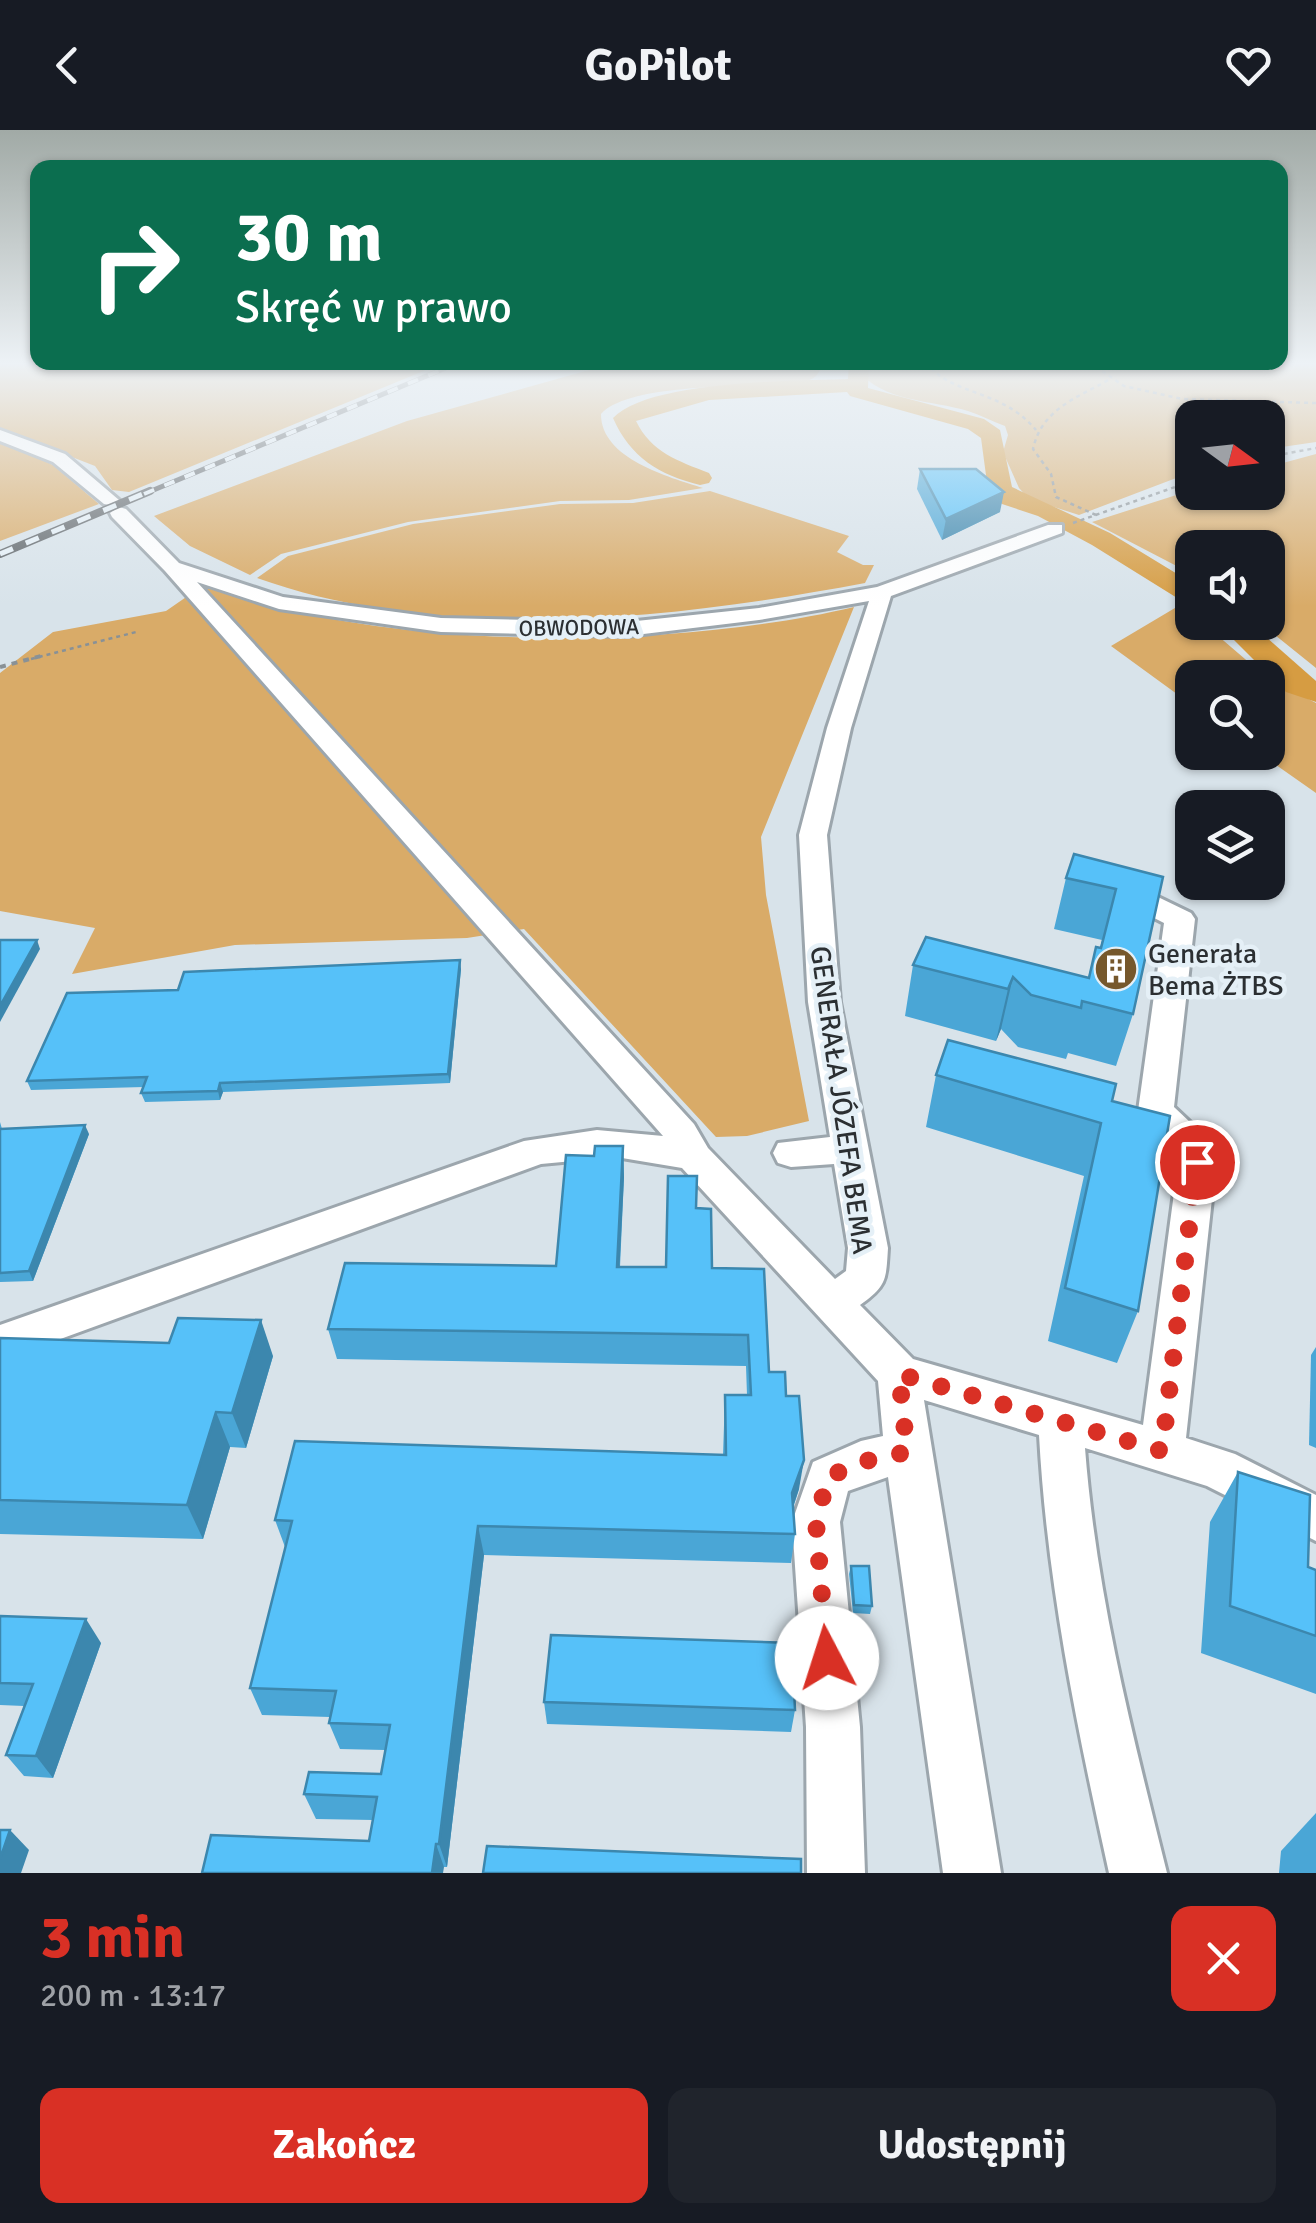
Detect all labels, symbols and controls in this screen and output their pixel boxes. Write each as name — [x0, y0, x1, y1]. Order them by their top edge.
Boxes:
icon: back — [40, 38, 95, 93]
text: GoPilot — [585, 38, 731, 93]
icon: heart — [1221, 38, 1276, 93]
text: 30 m — [235, 194, 383, 280]
icon: right — [70, 200, 200, 330]
text: Skręć w prawo — [235, 280, 512, 335]
north arrow — [1175, 400, 1285, 510]
map controls — [1175, 400, 1285, 900]
button: sound — [1175, 530, 1285, 640]
street label: OBWODOWA — [518, 613, 640, 642]
button: search — [1175, 660, 1285, 770]
button: layers — [1175, 790, 1285, 900]
place label: Generała Bema ŻTBS — [1148, 937, 1284, 1003]
street label: GENERAŁA JÓZEFA BEMA — [803, 944, 879, 1256]
building icon: Generała Bema ŻTBS — [1093, 946, 1139, 992]
pin — [1155, 1120, 1240, 1205]
icon: arrive — [1170, 1135, 1225, 1190]
position arrow — [775, 1606, 879, 1710]
text: 3 min — [40, 1901, 185, 1975]
button: close — [1171, 1906, 1276, 2011]
text: 200 m · 13:17 — [40, 1976, 226, 2015]
button: Zakończ — [40, 2088, 648, 2203]
button: Udostępnij — [668, 2088, 1276, 2203]

